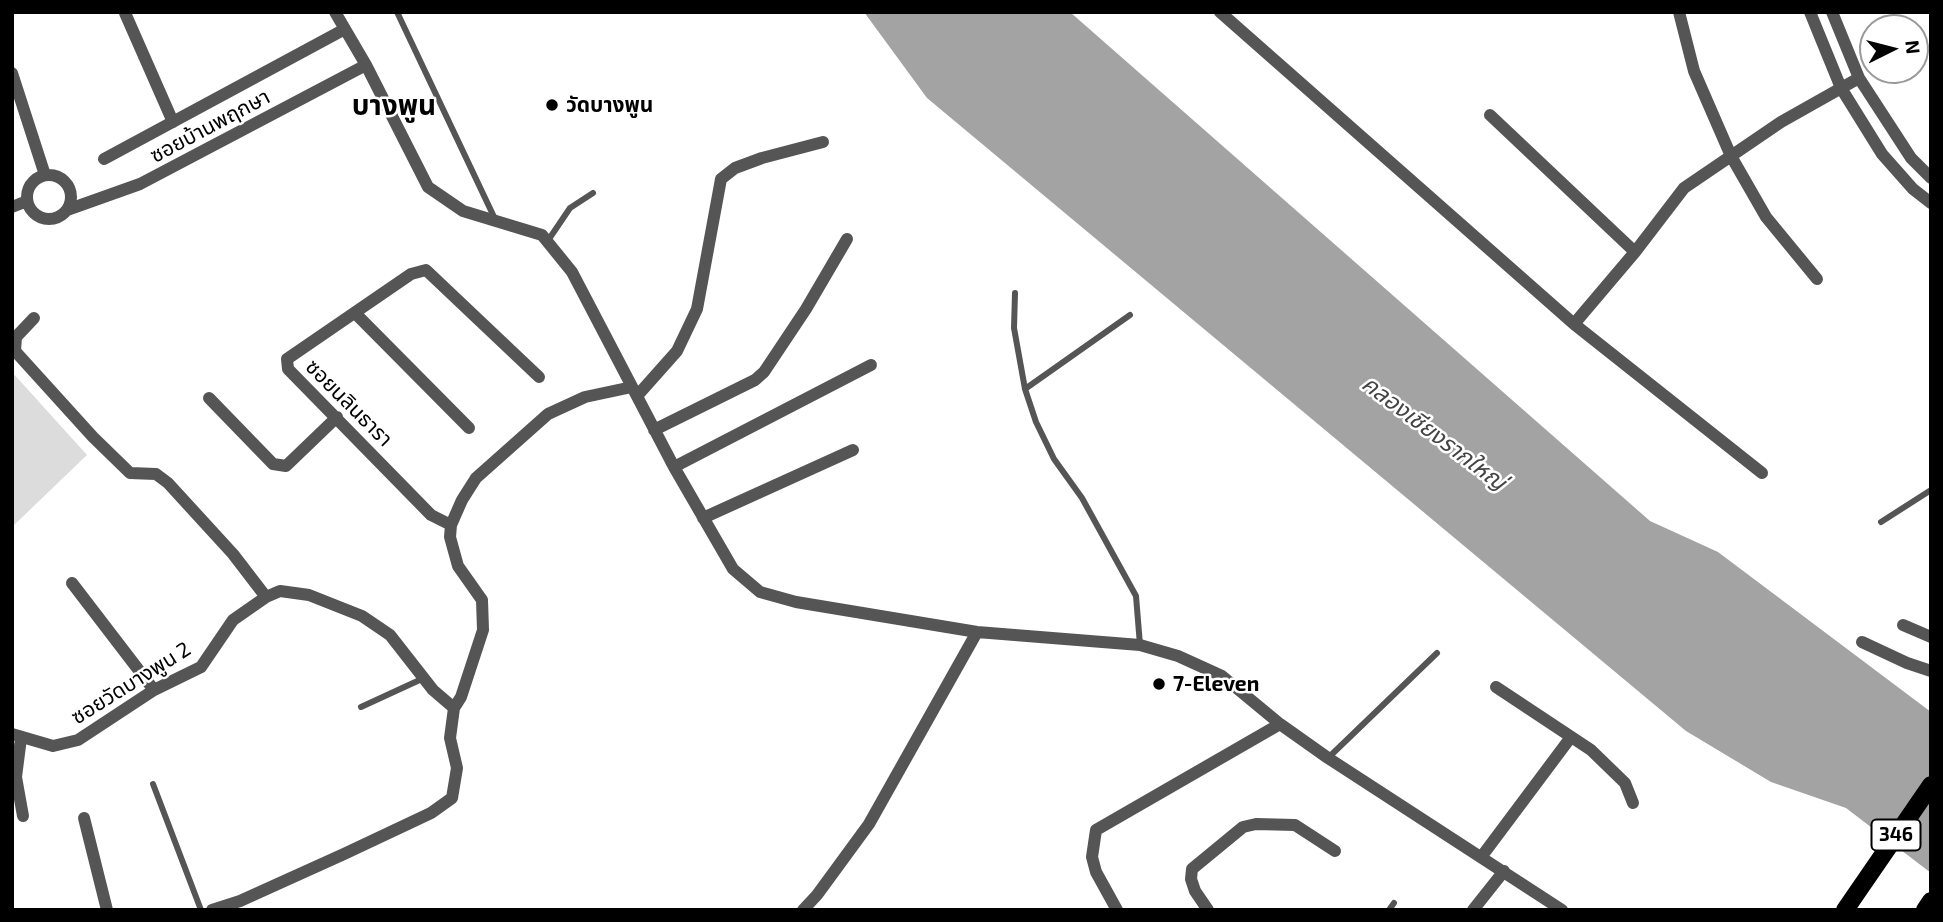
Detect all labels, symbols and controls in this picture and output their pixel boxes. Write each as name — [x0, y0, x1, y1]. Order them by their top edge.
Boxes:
north arrow — [1859, 14, 1929, 84]
text: N — [1901, 39, 1926, 55]
street label: ซอยบ้านพฤกษา — [146, 84, 274, 168]
district label: บางพูน — [352, 89, 436, 123]
place label: วัดบางพูน — [566, 92, 653, 118]
marker: วัดบางพูน — [544, 97, 560, 113]
street label: ซอยนลินธารา — [300, 354, 398, 452]
water label: คลองเชียงรากใหญ่ — [1356, 370, 1512, 496]
street label: ซอยวัดบางพูน 2 — [67, 636, 195, 730]
place label: 7-Eleven — [1173, 671, 1259, 697]
marker: 7-Eleven — [1151, 676, 1167, 692]
road number: 346 — [1871, 820, 1920, 850]

